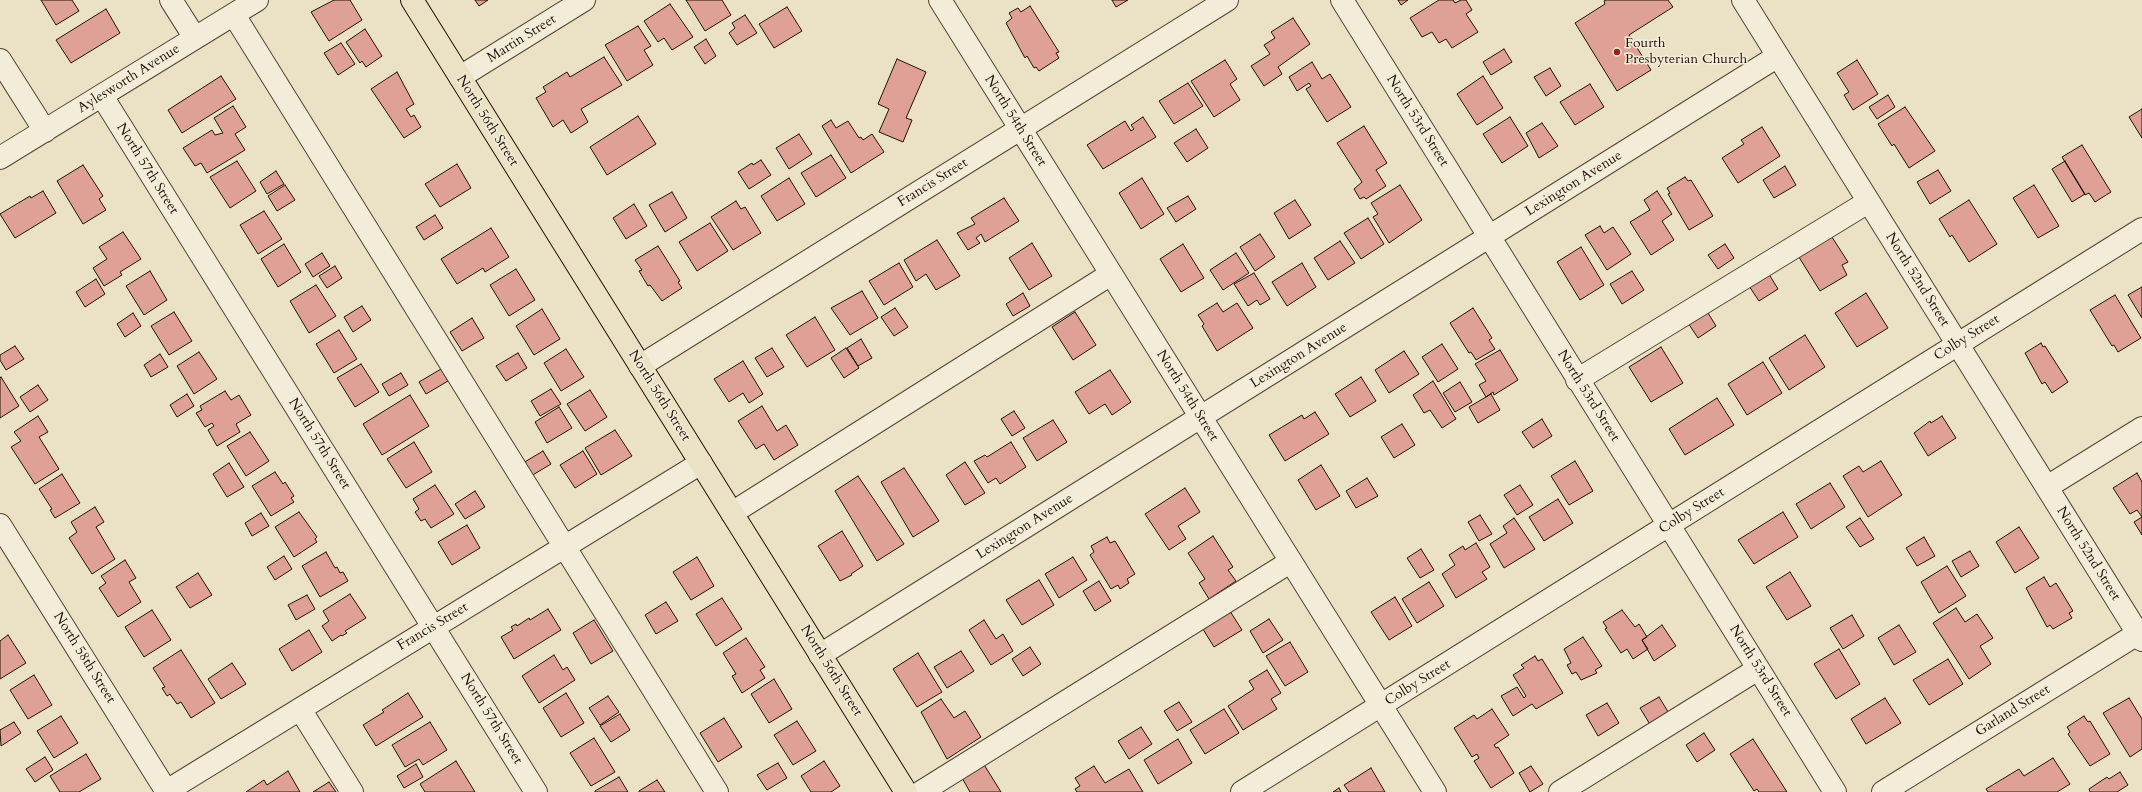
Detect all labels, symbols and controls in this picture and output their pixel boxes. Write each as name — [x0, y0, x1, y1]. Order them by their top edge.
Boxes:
street label: Martin Street — [484, 11, 560, 67]
place label: Fourth Presbyterian Church — [1625, 36, 1747, 68]
street label: Aylesworth Avenue — [75, 41, 183, 117]
marker: Fourth Presbyterian Church — [1612, 47, 1622, 57]
street label: North 56th Street — [452, 72, 522, 170]
street label: North 54th Street — [980, 72, 1050, 170]
street label: North 53rd Street — [1382, 72, 1452, 170]
street label: North 57th Street — [112, 120, 182, 218]
street label: Lexington Avenue — [1523, 148, 1625, 220]
street label: Francis Street — [895, 155, 971, 211]
street label: North 52nd Street — [1881, 230, 1953, 330]
street label: Colby Street — [1931, 311, 2003, 365]
street label: Lexington Avenue — [1248, 320, 1350, 392]
street label: North 56th Street — [624, 347, 694, 445]
street label: North 54th Street — [1152, 347, 1222, 445]
street label: North 53rd Street — [1553, 347, 1623, 445]
street label: North 57th Street — [284, 395, 354, 493]
street label: Colby Street — [1656, 484, 1728, 538]
street label: Lexington Avenue — [974, 491, 1076, 563]
street label: North 52nd Street — [2052, 504, 2124, 604]
street label: Francis Street — [395, 599, 471, 655]
street label: North 58th Street — [49, 609, 119, 707]
street label: North 56th Street — [796, 622, 866, 720]
street label: North 53rd Street — [1725, 622, 1795, 720]
street label: Colby Street — [1382, 656, 1454, 710]
street label: North 57th Street — [456, 670, 526, 768]
street label: Garland Street — [1973, 681, 2053, 741]

